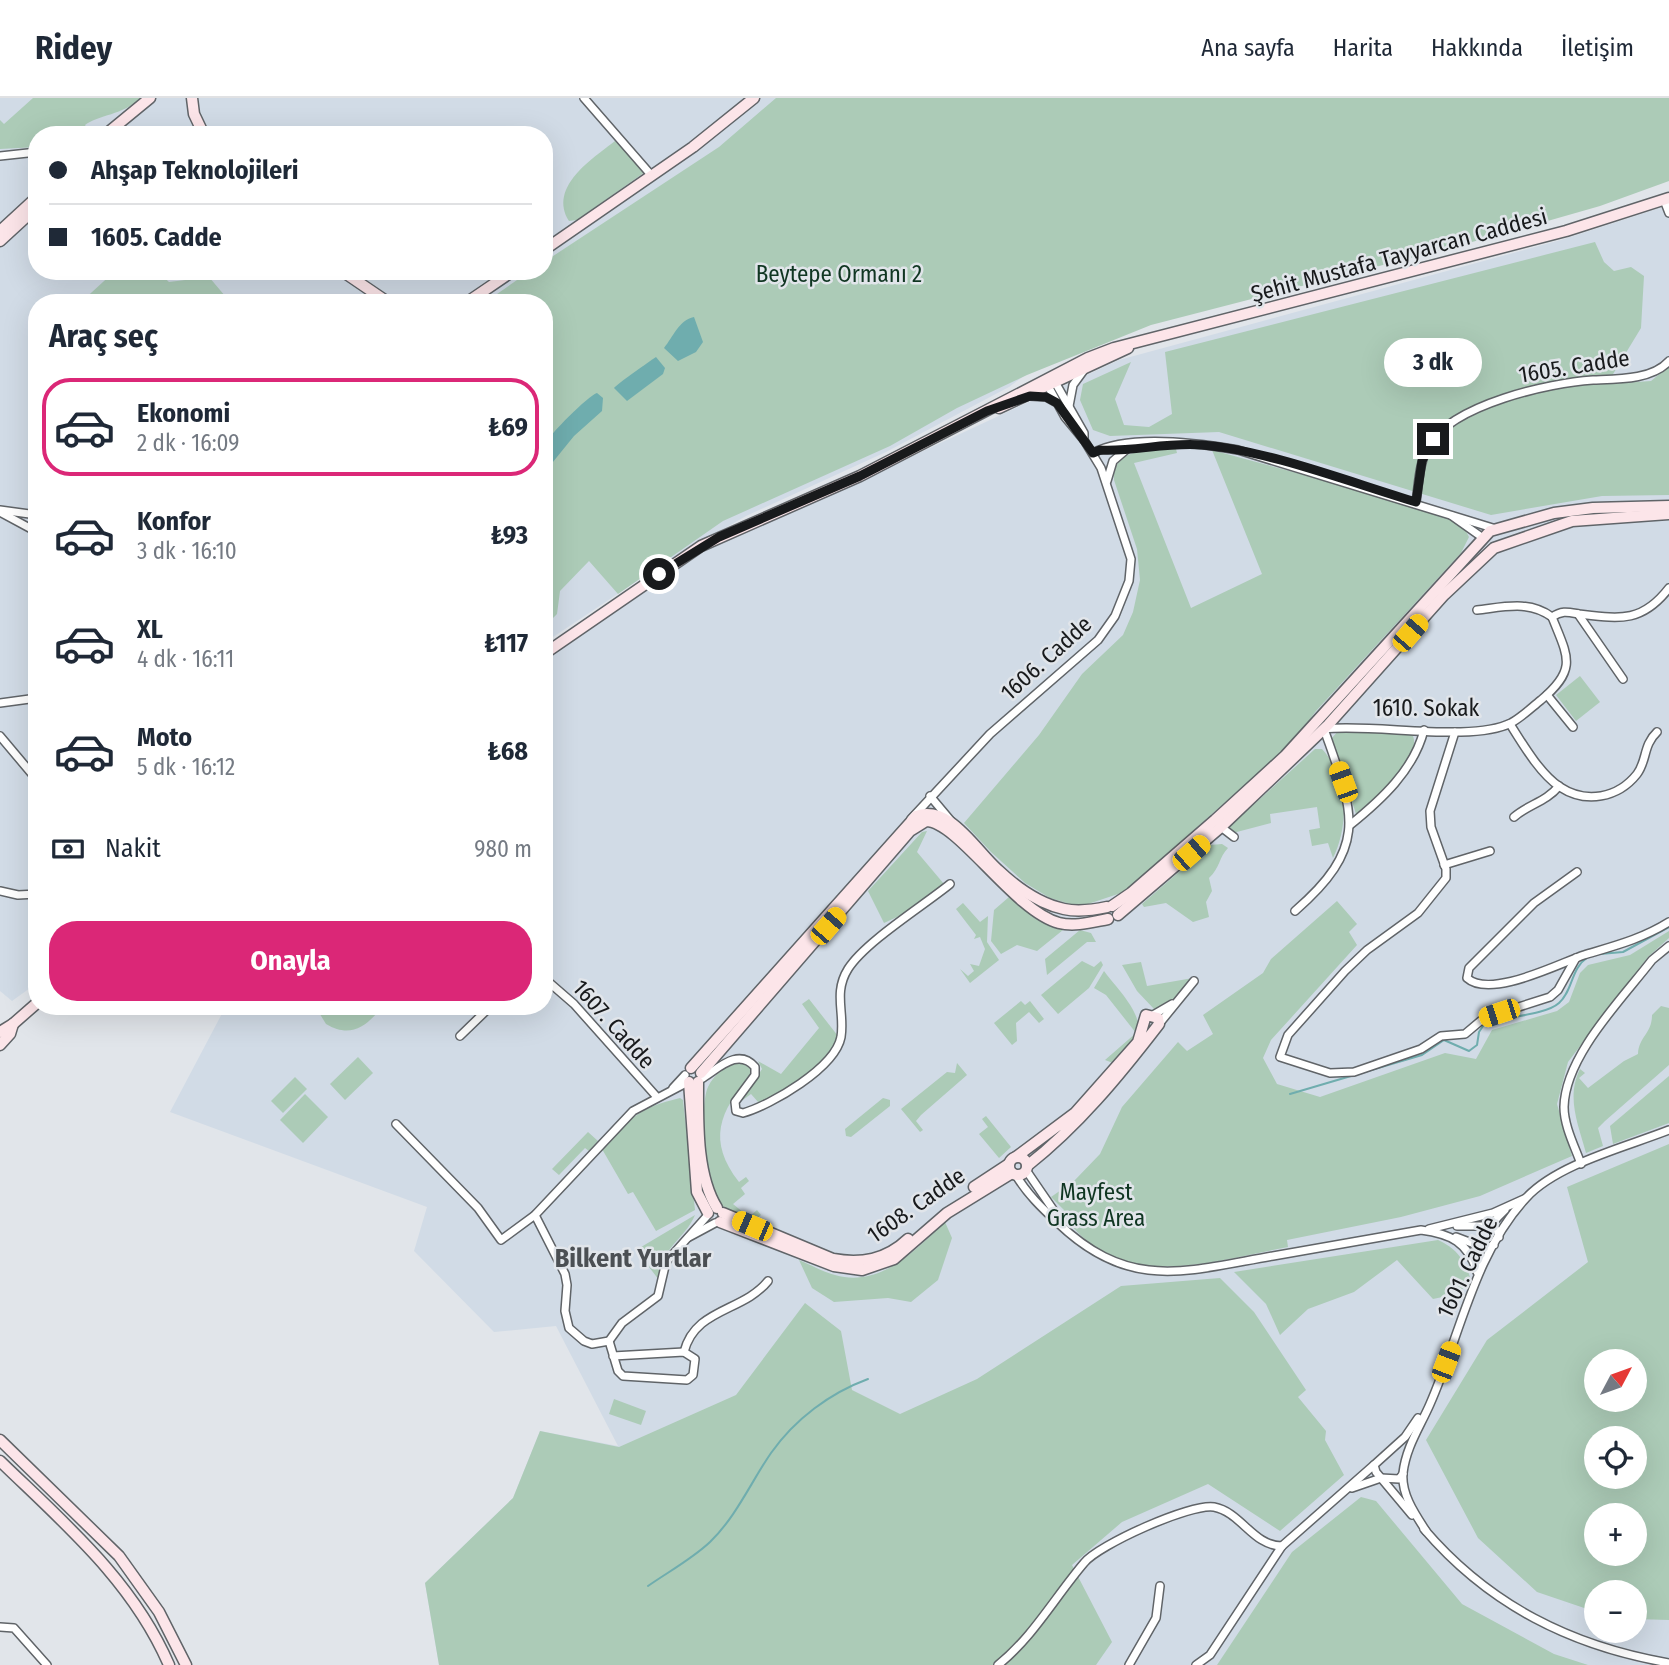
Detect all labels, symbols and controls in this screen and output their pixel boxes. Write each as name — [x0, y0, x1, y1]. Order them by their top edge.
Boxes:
text: Ridey — [35, 28, 112, 68]
text: Ana sayfa — [1201, 34, 1295, 62]
text: Harita — [1333, 34, 1393, 62]
text: Hakkında — [1431, 34, 1523, 62]
text: İletişim — [1561, 34, 1634, 62]
text: Ahşap Teknolojileri — [91, 155, 298, 186]
street label: Şehit Mustafa Tayyarcan Caddesi — [1248, 202, 1550, 308]
text: 1605. Cadde — [91, 222, 222, 253]
park label: Beytepe Ormanı 2 — [756, 260, 922, 288]
text: Araç seç — [49, 317, 158, 355]
callout: 3 dk — [1384, 338, 1482, 386]
street label: 1605. Cadde — [1517, 343, 1631, 389]
text: 3 dk — [1413, 348, 1453, 376]
icon: car — [53, 396, 116, 459]
text: Ekonomi — [137, 398, 230, 429]
text: ₺69 — [488, 412, 528, 443]
route end — [1417, 423, 1449, 455]
text: 2 dk · 16:09 — [137, 429, 240, 457]
icon: car — [53, 504, 116, 567]
text: Konfor — [137, 506, 211, 537]
text: ₺93 — [491, 520, 528, 551]
text: 3 dk · 16:10 — [137, 537, 237, 565]
route start — [643, 558, 675, 590]
street label: 1606. Cadde — [995, 610, 1097, 706]
car — [1389, 610, 1432, 656]
icon: car — [53, 612, 116, 675]
text: XL — [137, 614, 163, 645]
text: ₺117 — [484, 628, 528, 659]
text: 4 dk · 16:11 — [137, 645, 234, 673]
street label: 1610. Sokak — [1373, 694, 1479, 722]
icon: car — [53, 720, 116, 783]
text: Moto — [137, 722, 192, 753]
text: ₺68 — [487, 736, 528, 767]
text: 5 dk · 16:12 — [137, 753, 235, 781]
car — [1326, 759, 1361, 805]
icon: cash — [49, 830, 87, 868]
car — [1169, 831, 1214, 875]
text: Nakit — [105, 833, 161, 864]
text: 980 m — [474, 835, 532, 863]
car — [807, 903, 850, 949]
button: Onayla — [49, 921, 532, 1001]
street label: 1607. Cadde — [567, 974, 661, 1074]
car — [1476, 997, 1523, 1029]
street label: 1608. Cadde — [862, 1161, 970, 1249]
park label: Mayfest Grass Area — [1047, 1178, 1145, 1232]
car — [729, 1208, 776, 1244]
street label: 1601. Cadde — [1430, 1212, 1504, 1322]
district label: Bilkent Yurtlar — [555, 1243, 712, 1274]
car — [1429, 1339, 1464, 1385]
north arrow — [1584, 1349, 1647, 1412]
map controls — [1584, 1349, 1647, 1643]
button: locate — [1584, 1426, 1647, 1489]
button: + — [1584, 1503, 1647, 1566]
button: − — [1584, 1580, 1647, 1643]

